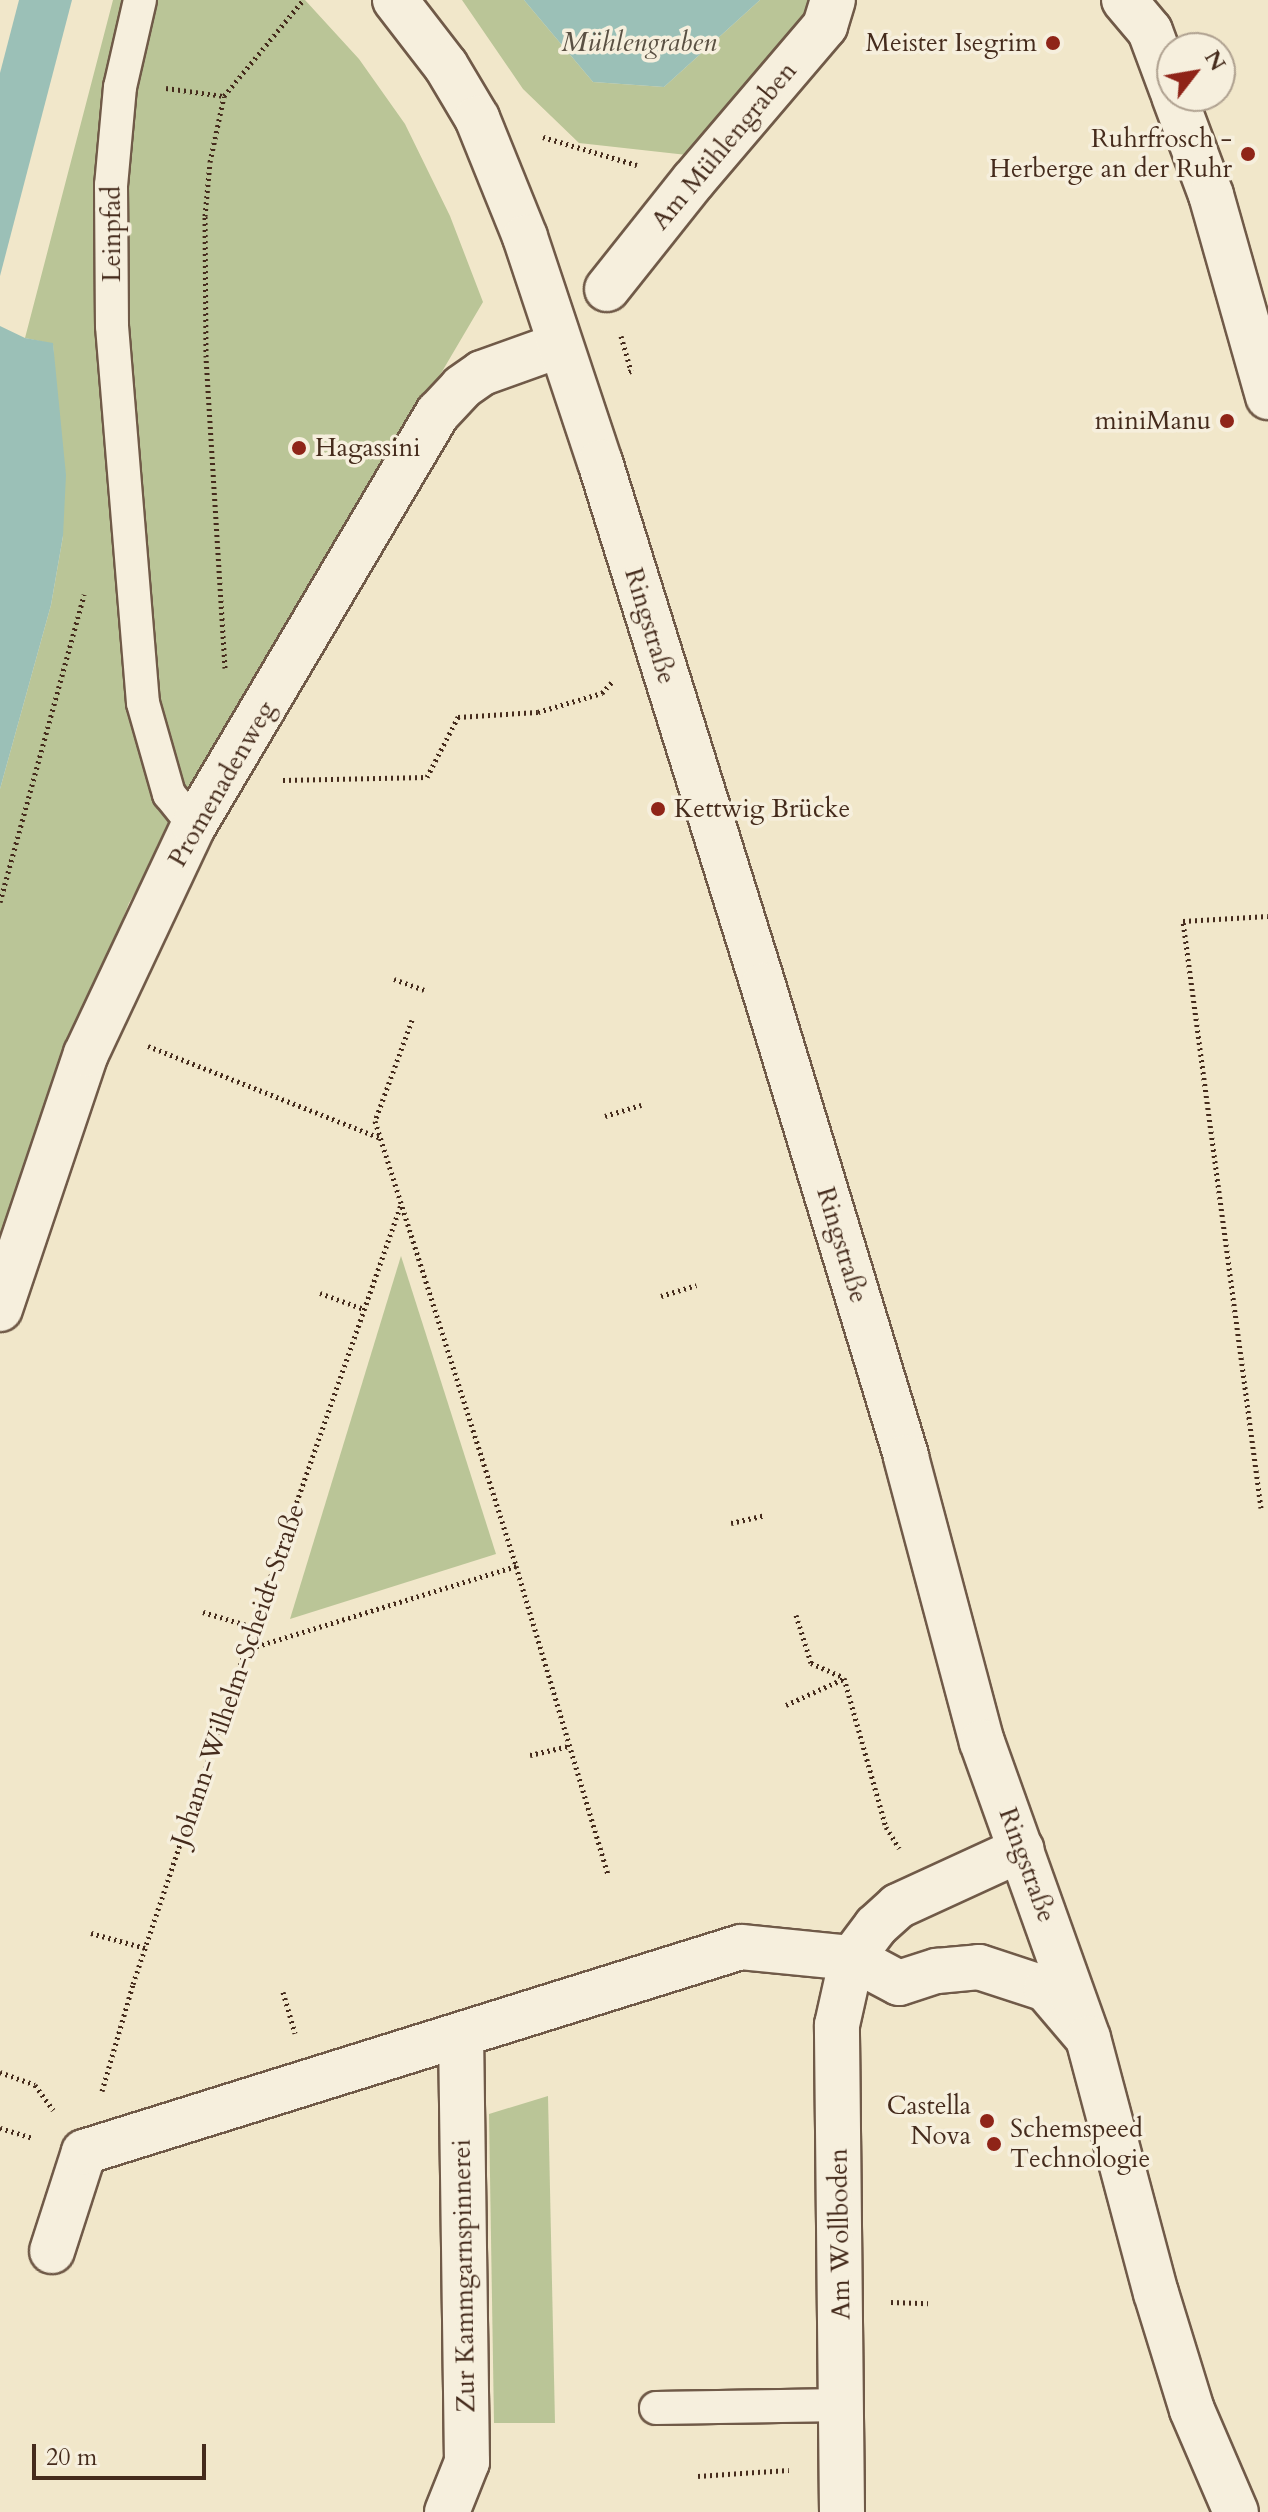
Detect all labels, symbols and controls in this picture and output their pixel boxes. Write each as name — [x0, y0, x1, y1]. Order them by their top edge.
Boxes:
water label: Mühlengraben — [561, 25, 717, 59]
place label: Meister Isegrim — [865, 27, 1037, 59]
north arrow — [1156, 32, 1236, 112]
marker: Meister Isegrim — [1044, 34, 1062, 52]
text: N — [1197, 45, 1233, 77]
street label: Am Mühlengraben — [645, 56, 803, 236]
place label: Ruhrfrosch - Herberge an der Ruhr — [989, 123, 1232, 184]
marker: Ruhrfrosch - Herberge an der Ruhr — [1239, 145, 1257, 163]
street label: Leinpfad — [96, 186, 128, 282]
place label: miniManu — [1095, 405, 1211, 437]
marker: miniManu — [1218, 412, 1236, 430]
place label: Hagassini — [315, 432, 421, 464]
marker: Hagassini — [290, 439, 308, 457]
street label: Ringstraße — [618, 564, 682, 688]
street label: Promenadenweg — [162, 696, 282, 872]
place label: Kettwig Brücke — [674, 793, 850, 825]
marker: Kettwig Brücke — [649, 800, 667, 818]
street label: Ringstraße — [810, 1183, 874, 1307]
street label: Johann-Wilhelm-Scheidt-Straße — [165, 1500, 311, 1850]
street label: Ringstraße — [992, 1803, 1062, 1927]
place label: Castella Nova — [887, 2090, 971, 2152]
marker: Castella Nova — [978, 2112, 996, 2130]
place label: Schemspeed Technologie — [1010, 2113, 1150, 2174]
marker: Schemspeed Technologie — [985, 2135, 1003, 2153]
street label: Zur Kammgarnspinnerei — [446, 2139, 482, 2413]
street label: Am Wollboden — [823, 2148, 857, 2320]
scale bar — [36, 2428, 210, 2478]
text: 20 m — [46, 2441, 97, 2474]

